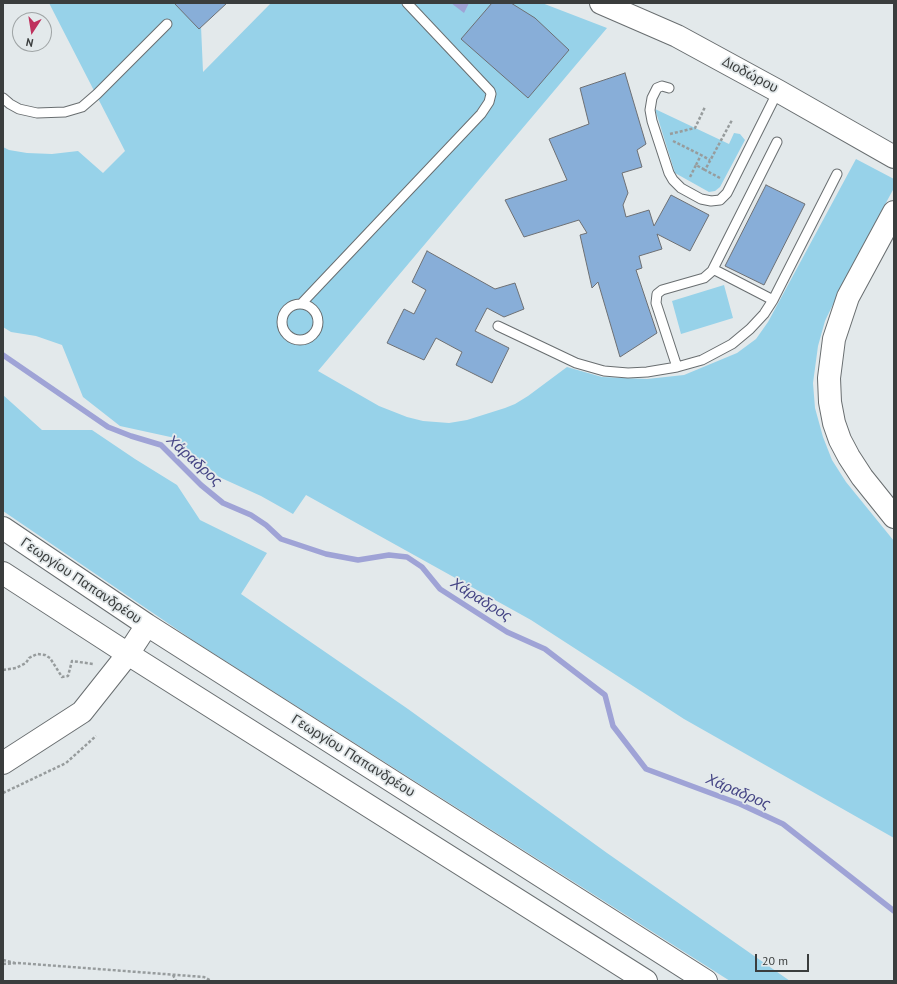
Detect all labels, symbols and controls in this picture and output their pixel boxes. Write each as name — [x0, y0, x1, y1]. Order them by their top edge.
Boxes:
north arrow — [12, 12, 52, 52]
text: N — [25, 35, 35, 50]
street label: Διοδώρου — [719, 53, 781, 97]
water label: Χάραδρος — [163, 431, 225, 491]
street label: Γεωργίου Παπανδρέου — [17, 534, 145, 628]
water label: Χάραδρος — [447, 574, 515, 626]
street label: Γεωργίου Παπανδρέου — [288, 711, 418, 801]
water label: Χάραδρος — [703, 770, 773, 814]
scale bar — [757, 946, 811, 972]
text: 20 m — [762, 953, 788, 968]

